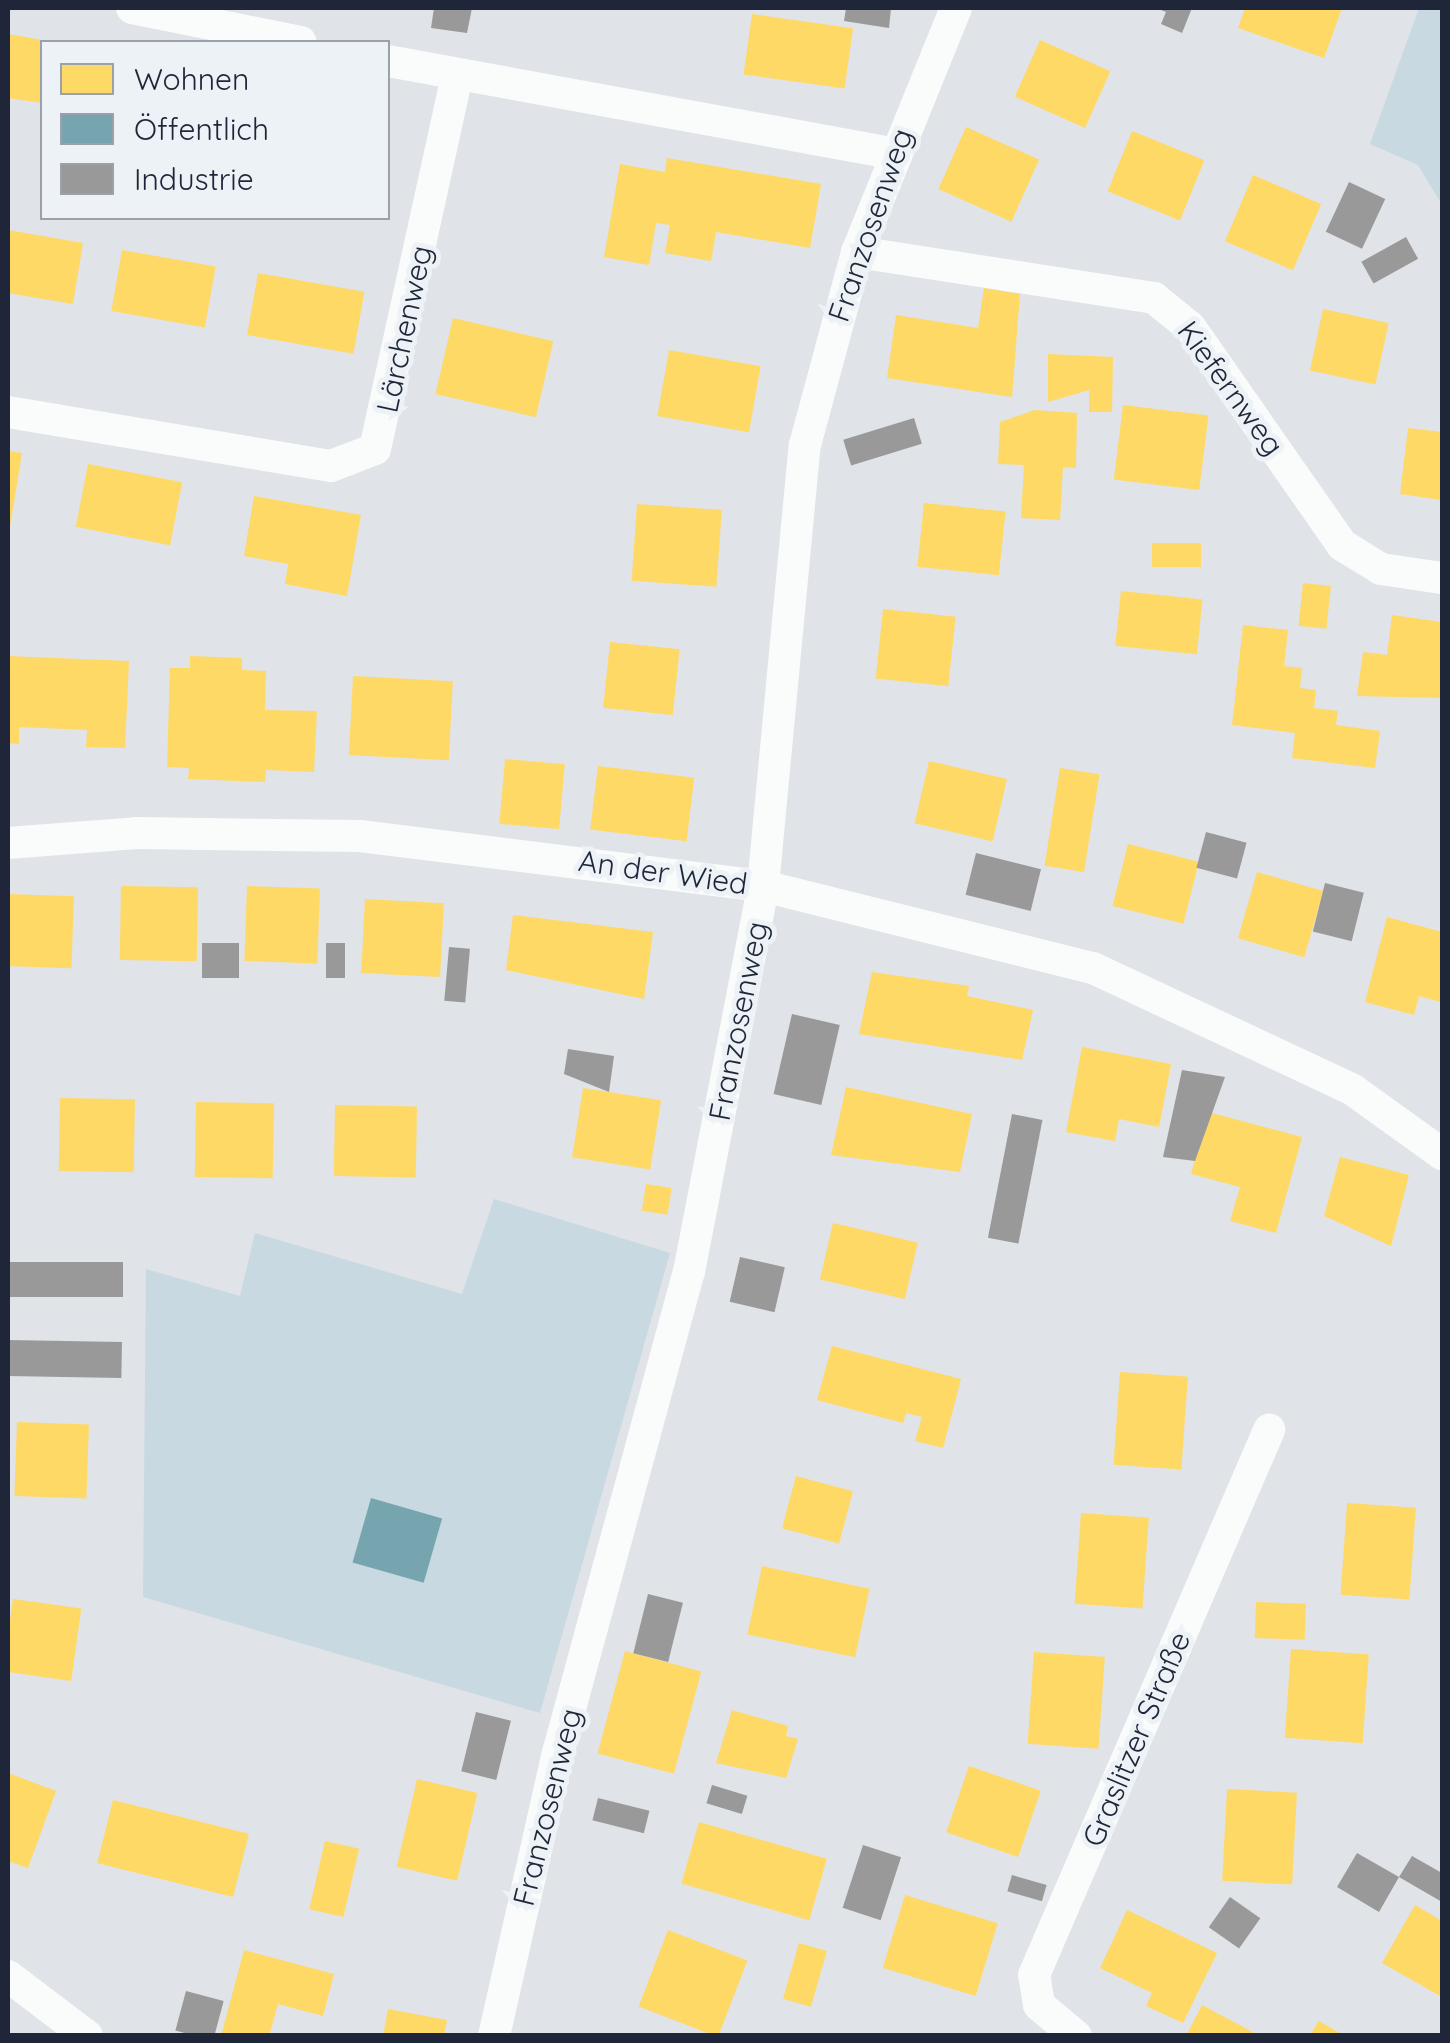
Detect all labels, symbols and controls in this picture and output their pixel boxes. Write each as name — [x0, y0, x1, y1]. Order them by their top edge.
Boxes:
legend — [40, 40, 390, 220]
text: Wohnen — [134, 60, 249, 98]
text: Öffentlich — [134, 110, 269, 148]
street label: Franzosenweg — [820, 124, 920, 326]
text: Industrie — [134, 160, 254, 198]
street label: Lärchenweg — [369, 242, 439, 416]
street label: Kiefernweg — [1170, 314, 1292, 462]
street label: An der Wied — [576, 842, 750, 902]
street label: Franzosenweg — [701, 918, 775, 1124]
street label: Graslitzer Straße — [1074, 1626, 1198, 1852]
street label: Franzosenweg — [505, 1705, 589, 1909]

